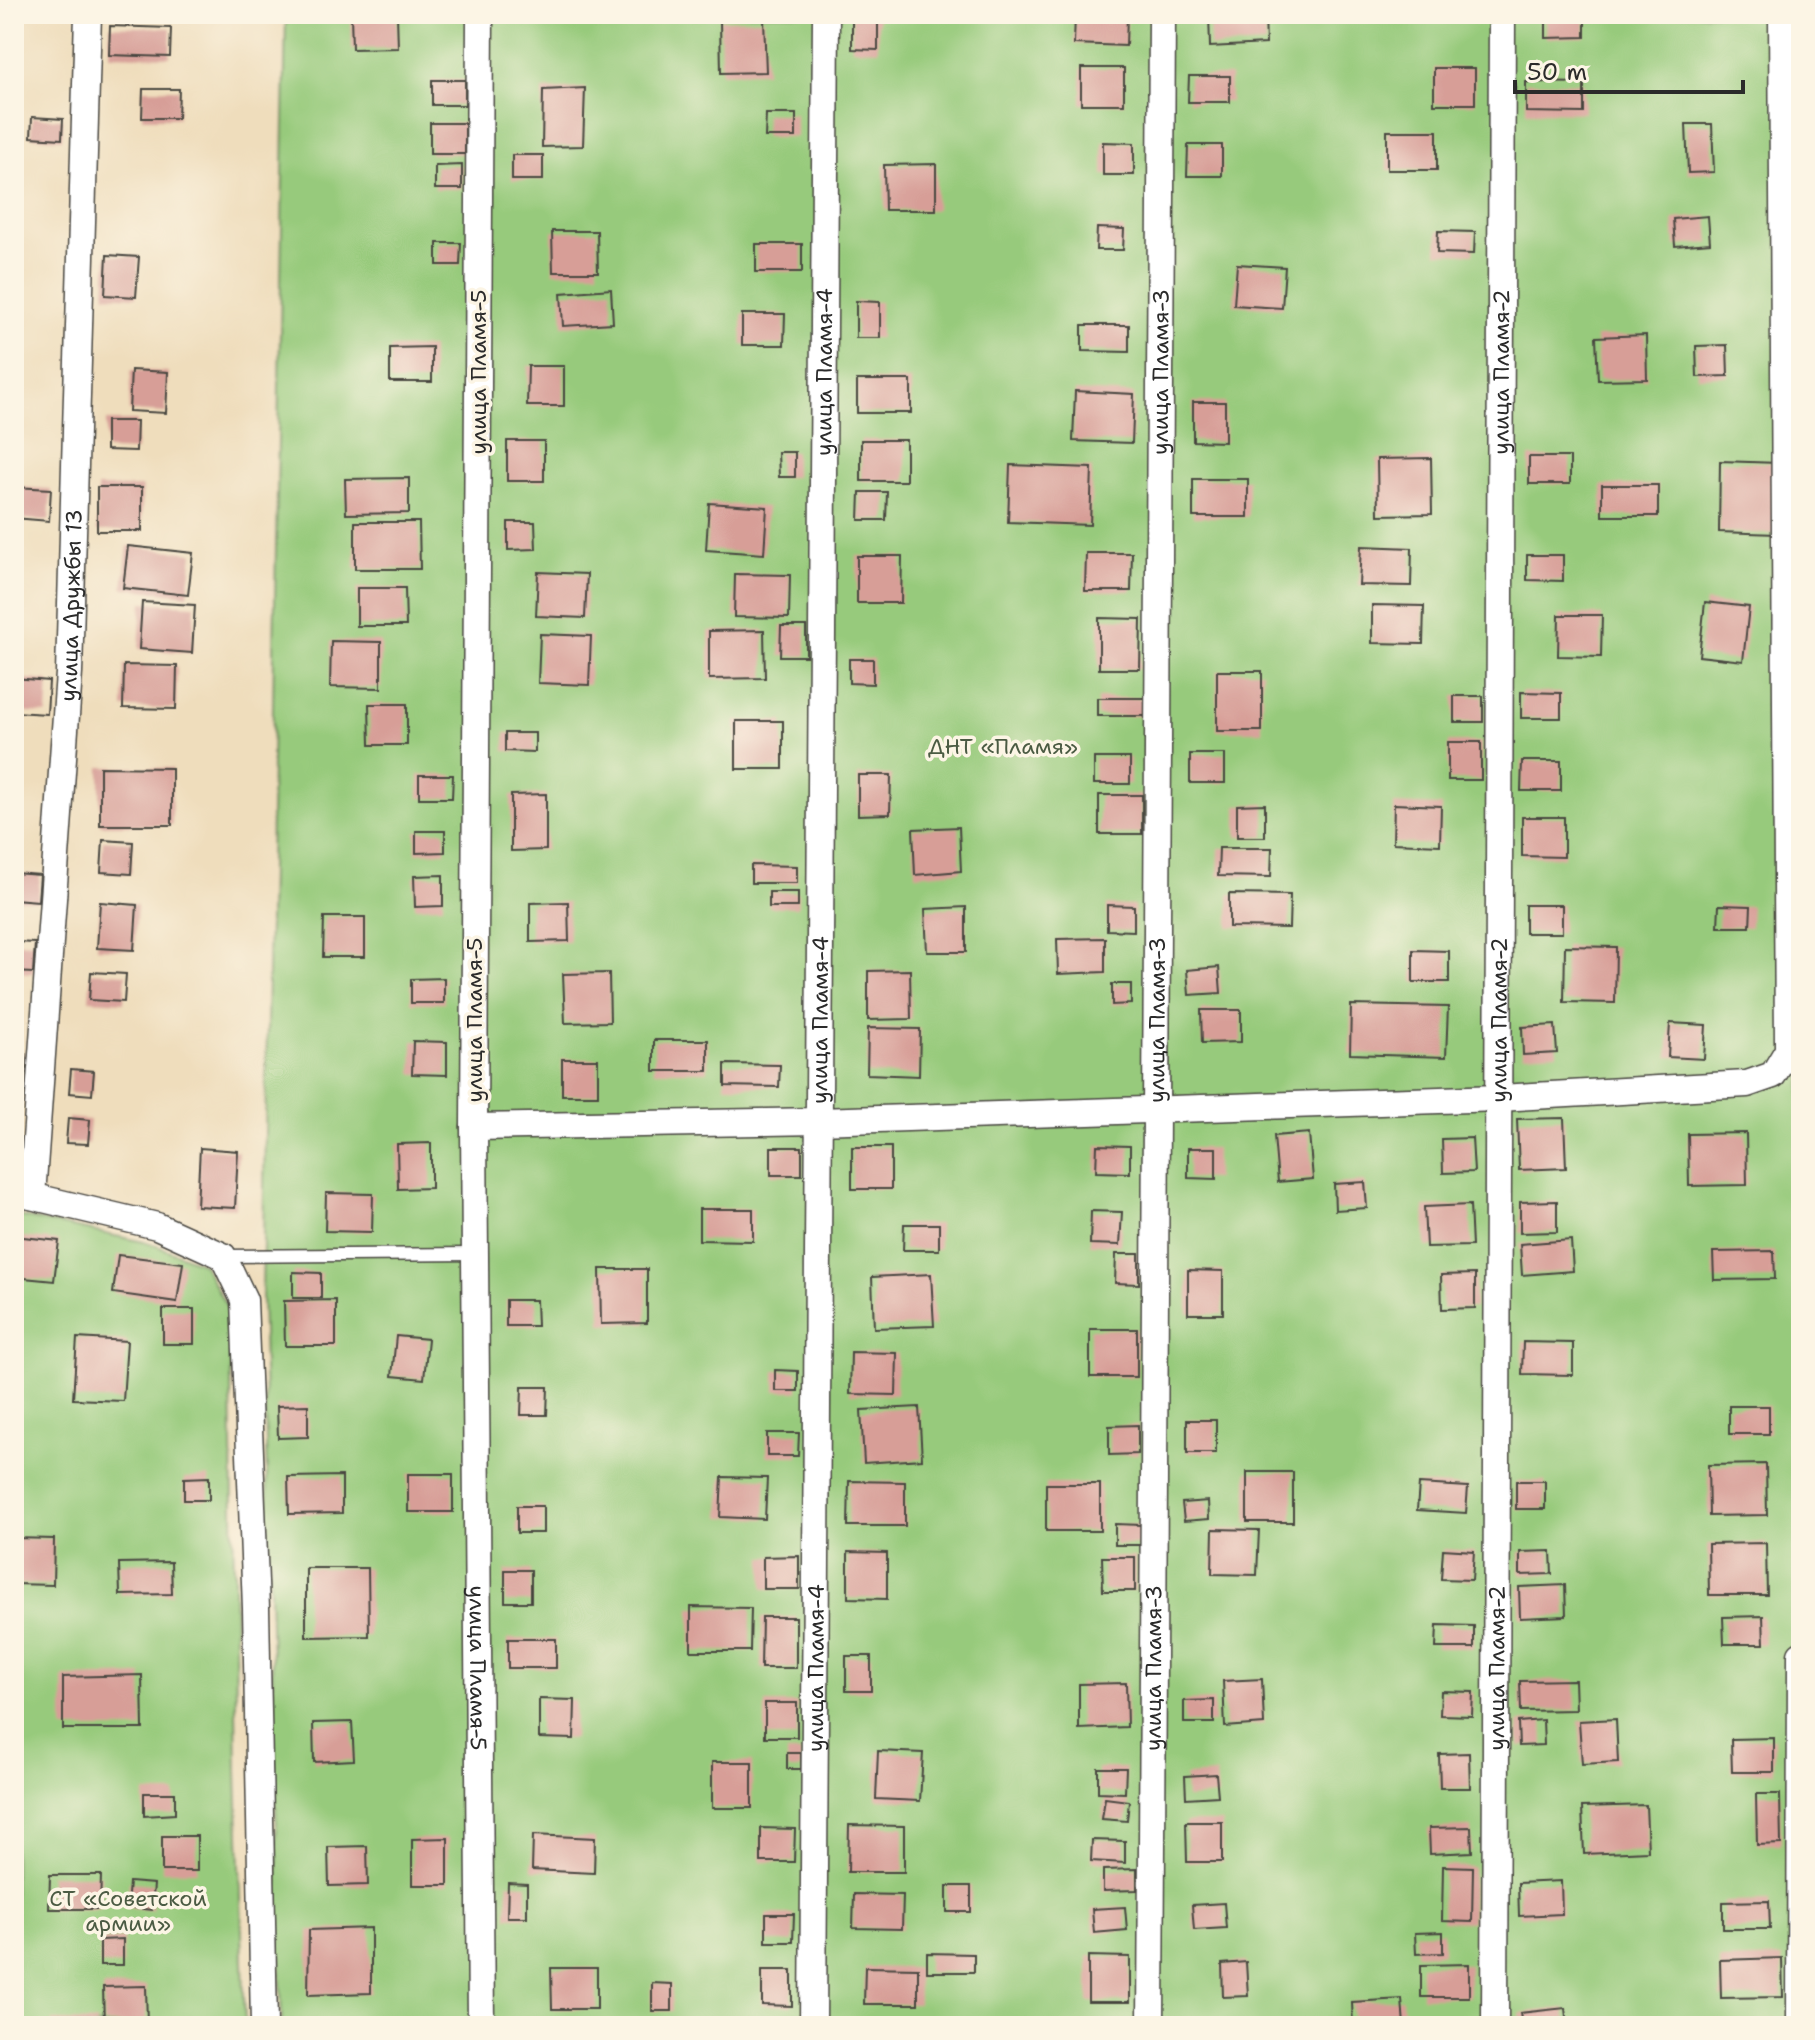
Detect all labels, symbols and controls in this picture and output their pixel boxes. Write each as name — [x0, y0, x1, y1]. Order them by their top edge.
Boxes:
scale bar — [1515, 44, 1743, 94]
text: 50 m — [1527, 56, 1587, 88]
street label: улица Пламя-4 — [809, 288, 839, 456]
street label: улица Пламя-3 — [1146, 289, 1175, 455]
street label: улица Пламя-2 — [1486, 289, 1516, 455]
street label: улица Пламя-5 — [464, 290, 493, 454]
street label: улица Дружбы 13 — [53, 509, 89, 702]
park label: ДНТ «Пламя» — [928, 732, 1078, 761]
street label: улица Пламя-4 — [805, 936, 835, 1104]
street label: улица Пламя-3 — [1142, 937, 1172, 1103]
street label: улица Пламя-2 — [1484, 937, 1514, 1103]
street label: улица Пламя-5 — [460, 938, 489, 1102]
street label: улица Пламя-4 — [801, 1584, 831, 1752]
street label: улица Пламя-5 — [463, 1585, 493, 1751]
street label: улица Пламя-3 — [1139, 1585, 1168, 1751]
street label: улица Пламя-2 — [1482, 1585, 1512, 1751]
park label: СТ «Советской армии» — [49, 1884, 207, 1938]

